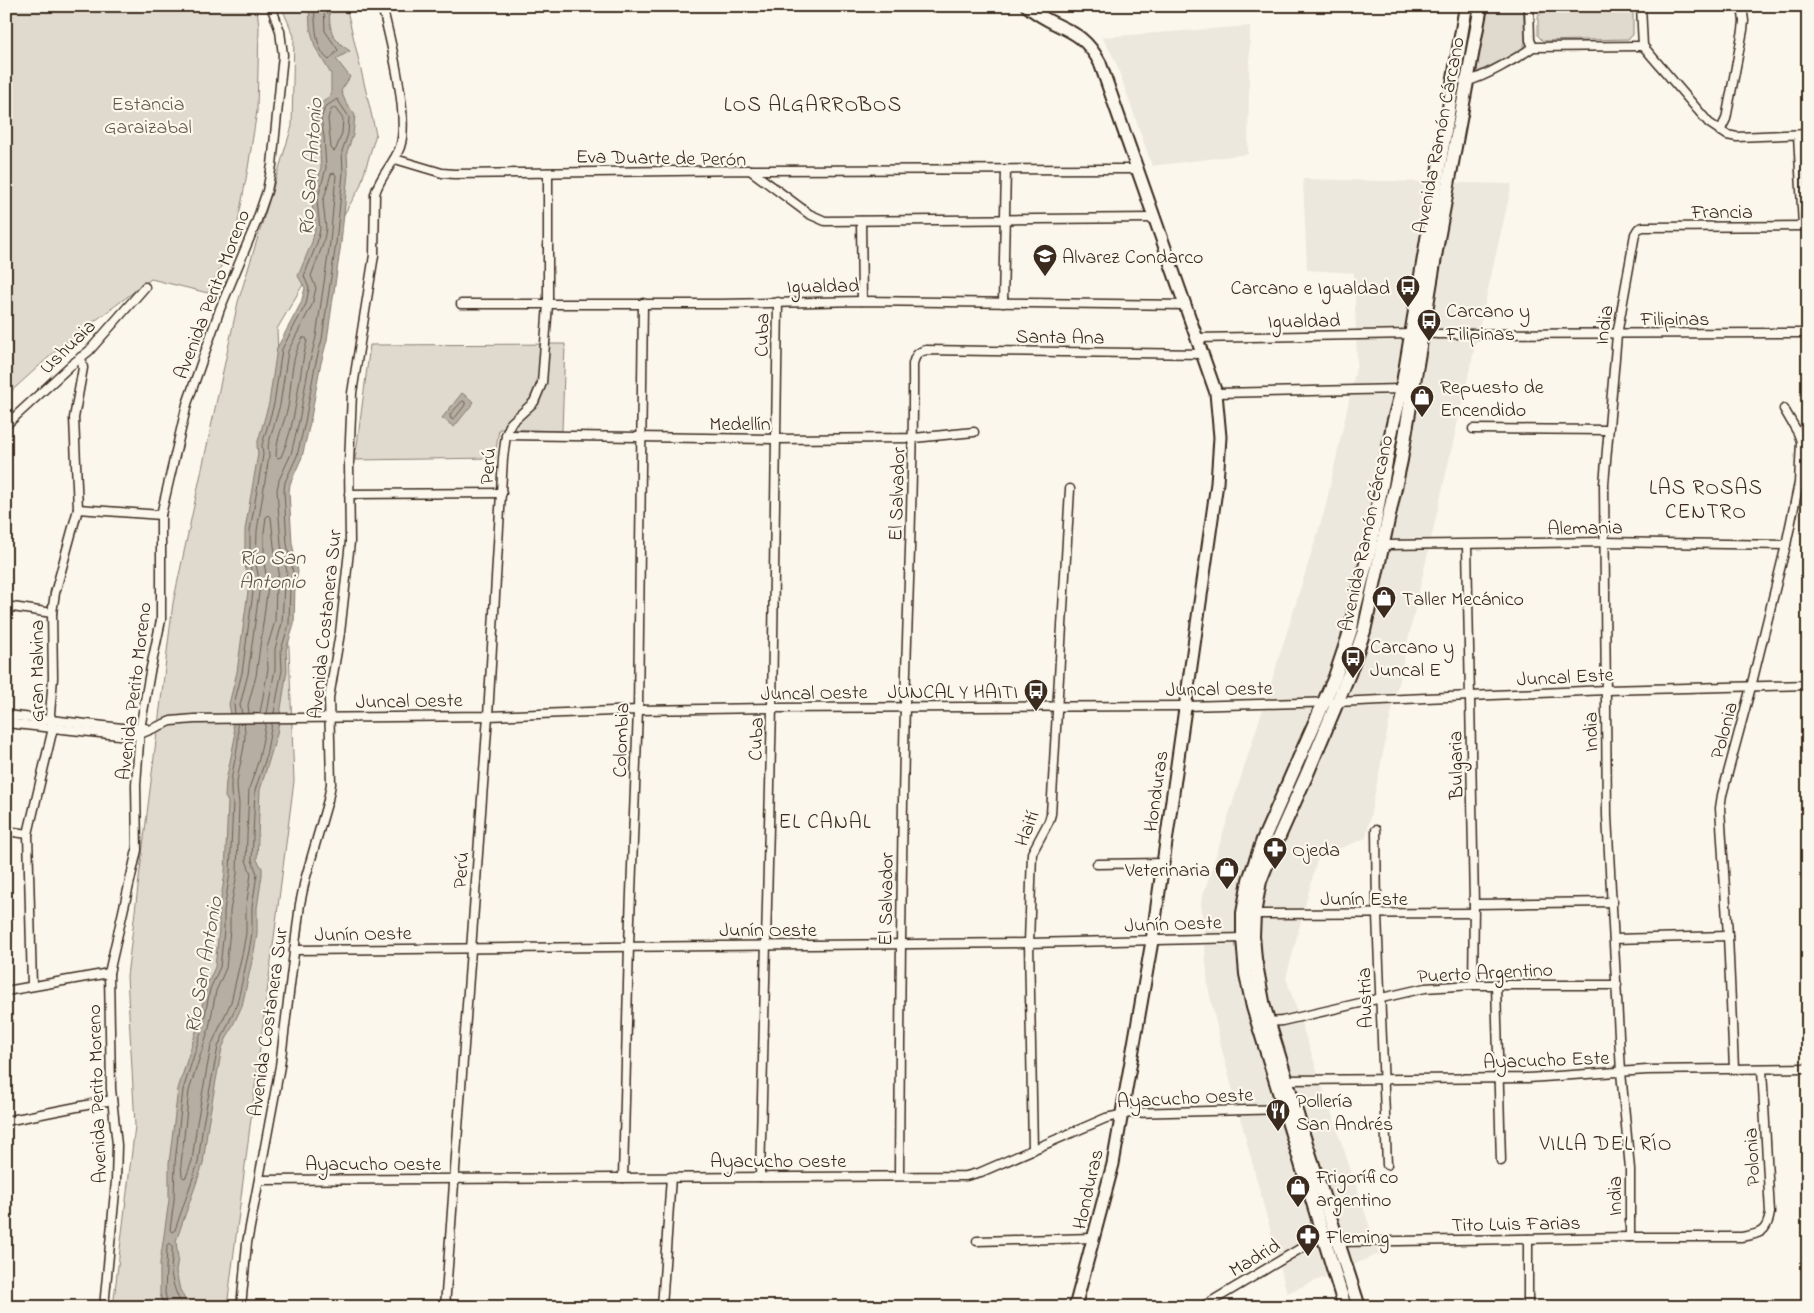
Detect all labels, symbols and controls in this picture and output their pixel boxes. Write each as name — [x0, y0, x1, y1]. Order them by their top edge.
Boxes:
street label: Avenida Ramón Cárcano — [1407, 35, 1474, 236]
park label: Estancia Garaizabal — [104, 91, 192, 143]
district label: LOS ALGARROBOS — [724, 91, 902, 121]
water label: Río San Antonio — [292, 96, 332, 237]
street label: Eva Duarte de Perón — [576, 144, 747, 175]
street label: Francia — [1690, 199, 1753, 228]
street label: Avenida Perito Moreno — [168, 206, 259, 384]
school or university icon: Alvarez Condarco — [1032, 243, 1058, 277]
place label: Alvarez Condarco — [1062, 244, 1204, 273]
street label: Igualdad — [787, 272, 860, 304]
bus stop icon: Carcano e Igualdad — [1395, 274, 1421, 308]
place label: Carcano e Igualdad — [1231, 275, 1390, 305]
place label: Carcano y Filipinas — [1445, 298, 1530, 350]
street label: India — [1588, 303, 1623, 347]
street label: Filipinas — [1640, 306, 1709, 335]
street label: Igualdad — [1268, 307, 1341, 339]
bus stop icon: Carcano y Filipinas — [1416, 308, 1442, 342]
street label: Ushuaia — [34, 313, 104, 382]
street label: Cuba — [749, 313, 778, 357]
street label: Santa Ana — [1015, 323, 1105, 354]
place label: Repuesto de Encendido — [1440, 374, 1544, 426]
shop icon: Repuesto de Encendido — [1409, 384, 1435, 418]
street label: Medellín — [709, 411, 771, 440]
street label: Avenida Ramón Cárcano — [1332, 433, 1402, 634]
street label: El Salvador — [882, 446, 915, 541]
street label: Perú — [474, 447, 505, 486]
district label: LAS ROSAS CENTRO — [1649, 474, 1763, 528]
street label: Alemania — [1547, 514, 1623, 545]
street label: Avenida Costanera Sur — [302, 527, 351, 720]
water label: Río San Antonio — [239, 544, 306, 598]
shop icon: Taller Mecánico — [1371, 585, 1397, 619]
place label: Taller Mecánico — [1402, 586, 1524, 615]
street label: Avenida Perito Moreno — [110, 601, 161, 782]
street label: Gran Malvina — [24, 620, 53, 722]
place label: Carcano y Juncal E — [1370, 634, 1454, 686]
bus stop icon: Carcano y Juncal E — [1340, 645, 1366, 679]
street label: Juncal Este — [1516, 661, 1614, 696]
street label: Juncal Oeste — [1165, 675, 1273, 706]
bus stop icon: JUNCAL Y HAITI — [1023, 678, 1049, 712]
street label: Juncal Oeste — [760, 679, 868, 710]
place label: JUNCAL Y HAITI — [887, 679, 1018, 708]
street label: Juncal Oeste — [355, 687, 463, 718]
street label: Polonia — [1704, 699, 1747, 763]
street label: Colombia — [607, 702, 638, 778]
street label: India — [1578, 712, 1607, 752]
street label: Cuba — [742, 717, 773, 761]
street label: Bulgaria — [1442, 730, 1474, 801]
street label: Honduras — [1137, 749, 1178, 834]
street label: Haití — [1008, 807, 1048, 851]
district label: EL CANAL — [778, 808, 872, 838]
pharmacy icon: Ojeda — [1262, 836, 1288, 870]
place label: Ojeda — [1292, 837, 1340, 866]
street label: Perú — [447, 851, 478, 890]
street label: El Salvador — [872, 851, 903, 946]
shop icon: Veterinaria — [1214, 856, 1240, 890]
place label: Veterinaria — [1124, 857, 1210, 886]
street label: Junín Este — [1320, 886, 1408, 915]
water label: Río San Antonio — [178, 894, 232, 1036]
street label: Junín Oeste — [1124, 909, 1222, 942]
street label: Junín Oeste — [719, 917, 817, 946]
street label: Junín Oeste — [314, 920, 412, 951]
street label: Avenida Costanera Sur — [242, 925, 297, 1119]
street label: Puerto Argentino — [1416, 956, 1554, 994]
street label: Austria — [1351, 967, 1382, 1029]
street label: Avenida Perito Moreno — [81, 1004, 116, 1184]
street label: Ayacucho Este — [1482, 1045, 1610, 1078]
street label: Ayacucho Oeste — [1116, 1081, 1254, 1118]
place label: Pollería San Andrés — [1296, 1088, 1393, 1140]
restaurant icon: Pollería San Andrés — [1265, 1098, 1291, 1132]
street label: Polonia — [1737, 1127, 1769, 1187]
district label: VILLA DEL RÍO — [1538, 1130, 1673, 1160]
street label: Honduras — [1066, 1147, 1113, 1233]
street label: Ayacucho Oeste — [710, 1148, 846, 1177]
street label: Ayacucho Oeste — [305, 1151, 441, 1180]
place label: Frigorífico argentino — [1315, 1164, 1399, 1217]
shop icon: Frigorífico argentino — [1285, 1174, 1311, 1208]
street label: India — [1602, 1176, 1631, 1216]
street label: Tito Luis Farias — [1451, 1210, 1581, 1241]
pharmacy icon: Fleming — [1295, 1223, 1321, 1257]
place label: Fleming — [1325, 1224, 1389, 1254]
street label: Madrid — [1224, 1232, 1286, 1286]

